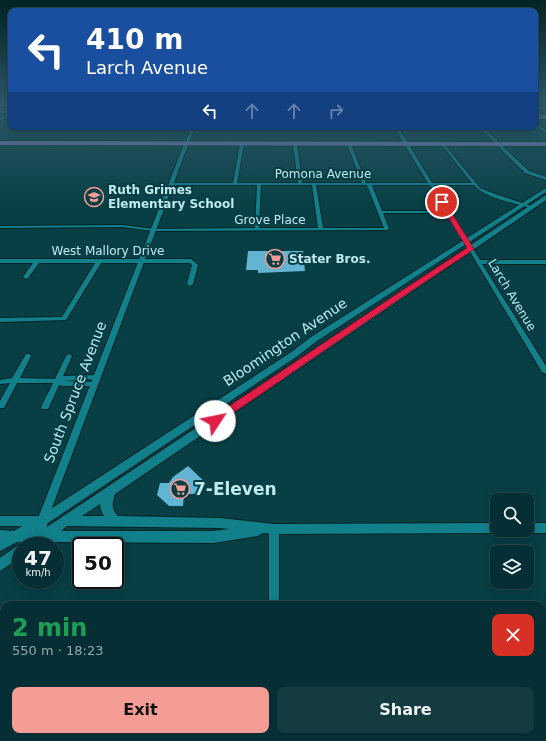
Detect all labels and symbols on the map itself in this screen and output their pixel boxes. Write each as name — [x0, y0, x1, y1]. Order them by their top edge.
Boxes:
street label: Pomona Avenue — [275, 167, 371, 181]
place label: Ruth Grimes Elementary School — [108, 183, 234, 211]
pin — [425, 185, 459, 219]
school or university icon: Ruth Grimes Elementary School — [83, 186, 105, 208]
street label: Grove Place — [234, 213, 306, 227]
street label: West Mallory Drive — [52, 244, 164, 258]
supermarket icon: Stater Bros. — [264, 248, 286, 270]
place label: Stater Bros. — [289, 252, 370, 266]
street label: Larch Avenue — [485, 257, 539, 333]
street label: Bloomington Avenue — [220, 295, 350, 389]
street label: South Spruce Avenue — [41, 319, 109, 465]
position arrow — [194, 400, 236, 442]
supermarket icon: 7-Eleven — [169, 478, 191, 500]
place label: 7-Eleven — [194, 479, 277, 499]
speed limit sign: 50 — [72, 537, 124, 589]

